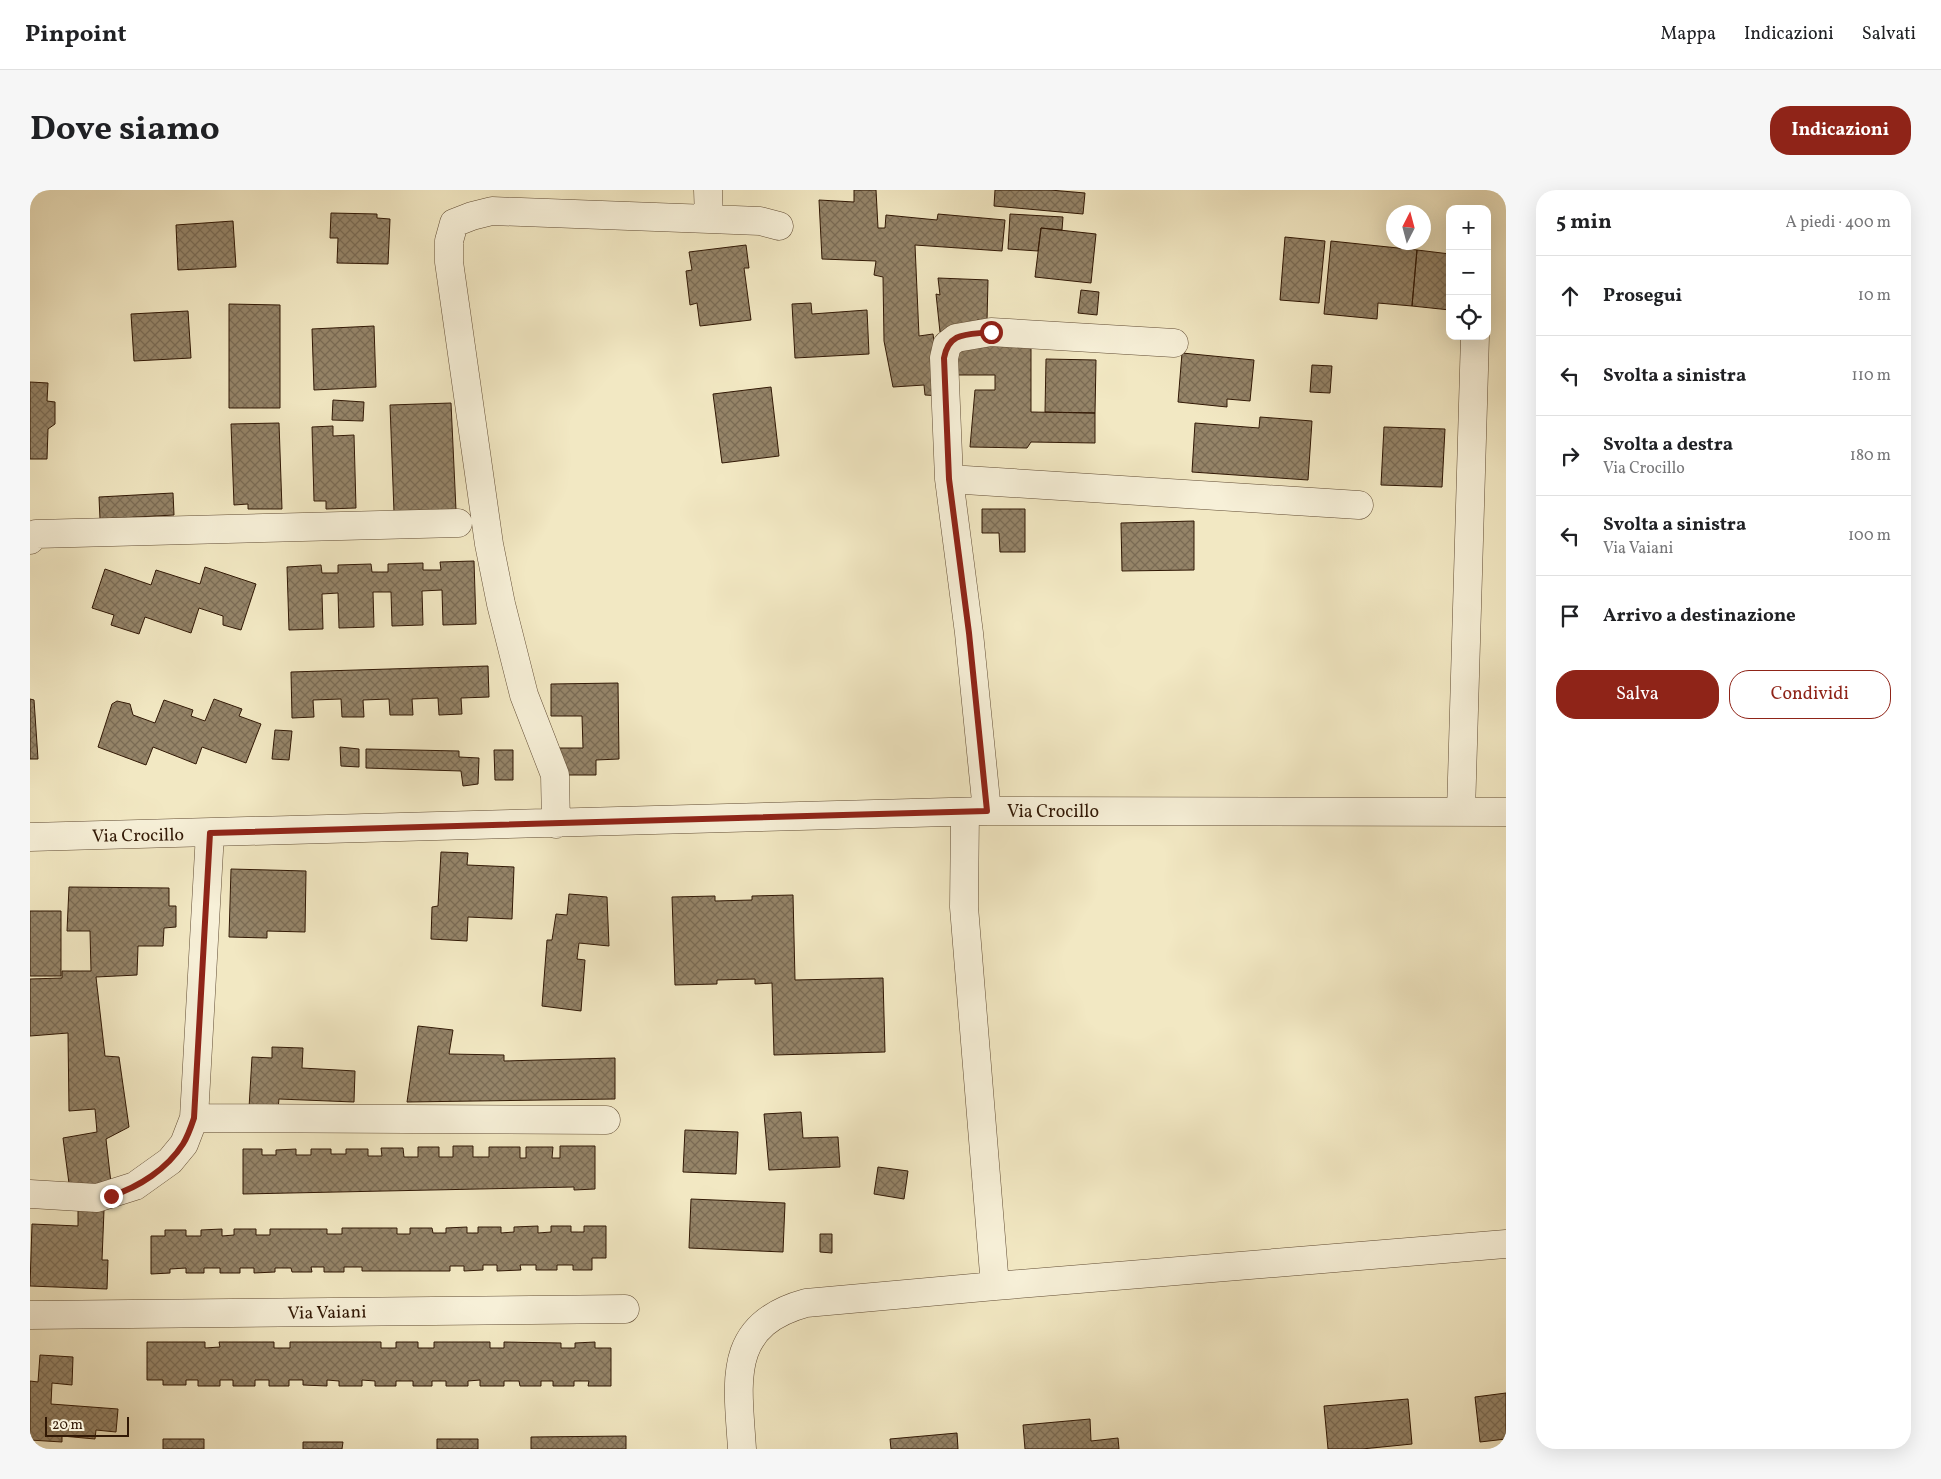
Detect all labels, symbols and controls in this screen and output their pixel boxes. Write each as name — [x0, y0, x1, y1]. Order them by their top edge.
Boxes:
text: Pinpoint — [25, 18, 127, 52]
text: Mappa — [1661, 22, 1716, 47]
text: Indicazioni — [1744, 22, 1834, 47]
text: Salvati — [1862, 22, 1916, 47]
text: Dove siamo — [30, 106, 220, 154]
button: Indicazioni — [1770, 106, 1911, 155]
north arrow — [1386, 205, 1431, 250]
map controls — [1446, 205, 1491, 340]
button: + — [1446, 205, 1491, 250]
text: 5 min — [1556, 208, 1612, 237]
text: A piedi · 400 m — [1785, 212, 1891, 234]
button: − — [1446, 250, 1491, 295]
icon: ahead — [1556, 282, 1584, 310]
text: Prosegui — [1603, 283, 1682, 309]
text: 10 m — [1858, 285, 1891, 307]
button: locate — [1446, 295, 1491, 340]
route start — [980, 321, 1003, 344]
icon: left — [1556, 362, 1584, 390]
text: Svolta a sinistra — [1603, 363, 1746, 389]
text: 110 m — [1852, 365, 1891, 387]
text: Svolta a destra — [1603, 432, 1733, 458]
icon: right — [1556, 442, 1584, 470]
text: 180 m — [1850, 445, 1891, 467]
text: Via Crocillo — [1603, 458, 1685, 480]
text: Svolta a sinistra — [1603, 512, 1746, 538]
icon: left — [1556, 522, 1584, 550]
text: 100 m — [1848, 525, 1891, 547]
text: Via Vaiani — [1603, 538, 1673, 560]
icon: arrive — [1556, 602, 1584, 630]
text: Arrivo a destinazione — [1603, 603, 1796, 629]
button: Salva — [1556, 670, 1719, 719]
button: Condividi — [1729, 670, 1891, 719]
street label: Via Crocillo — [1007, 800, 1099, 825]
street label: Via Crocillo — [92, 823, 184, 850]
route end — [100, 1185, 123, 1208]
street label: Via Vaiani — [287, 1300, 367, 1327]
scale bar — [45, 1414, 129, 1437]
text: 20 m — [52, 1416, 83, 1435]

